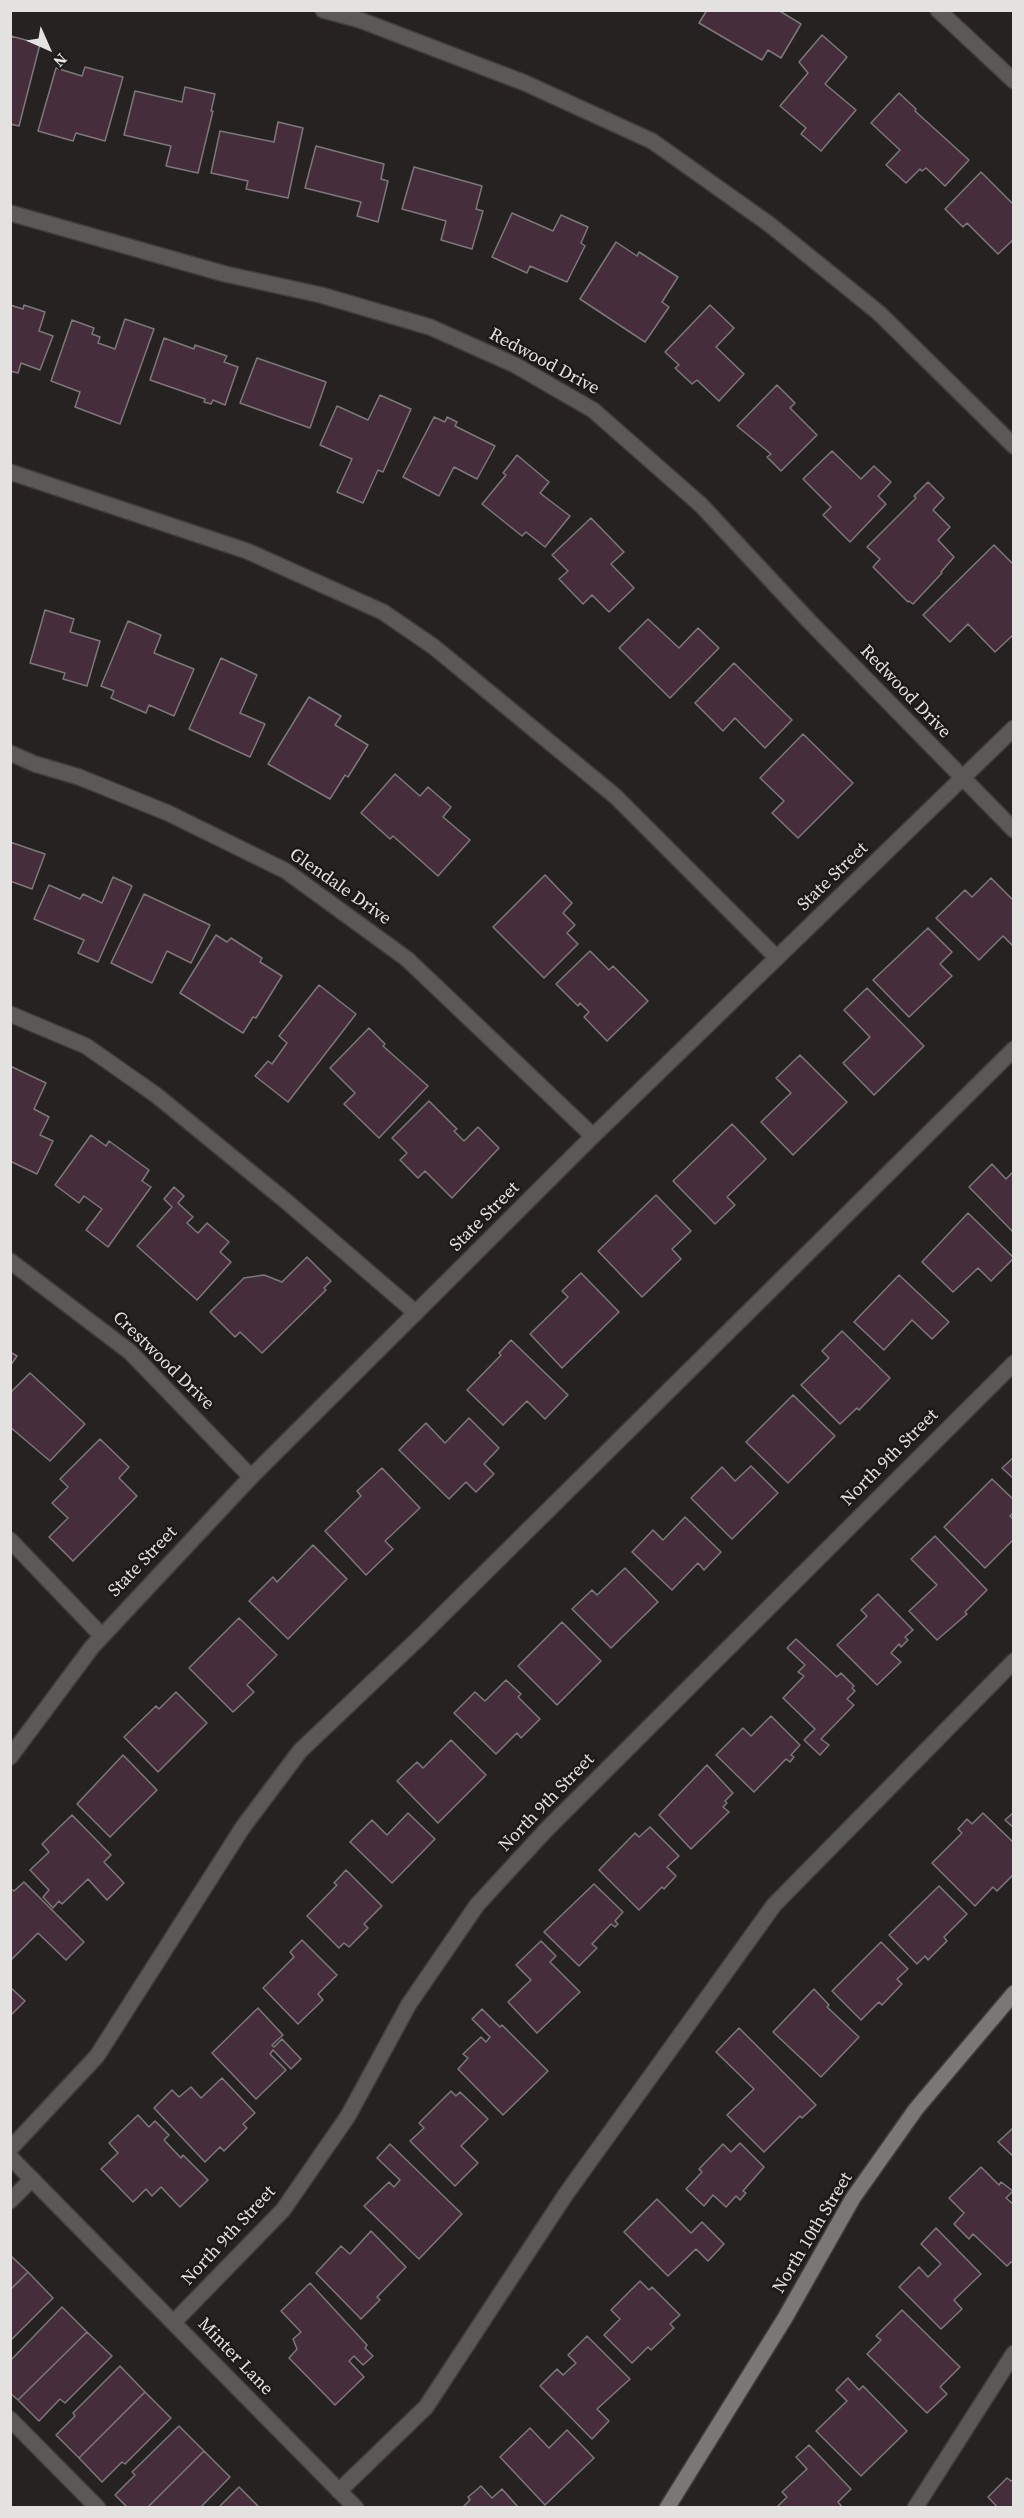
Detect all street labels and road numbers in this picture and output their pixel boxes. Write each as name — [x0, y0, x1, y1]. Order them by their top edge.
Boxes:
street label: Redwood Drive — [485, 324, 603, 400]
street label: Redwood Drive — [855, 641, 955, 743]
street label: State Street — [793, 838, 873, 916]
street label: Glendale Drive — [285, 844, 395, 930]
street label: State Street — [446, 1178, 524, 1256]
street label: Crestwood Drive — [108, 1307, 218, 1415]
street label: North 9th Street — [837, 1405, 943, 1511]
street label: State Street — [104, 1522, 182, 1602]
street label: North 9th Street — [495, 1749, 599, 1857]
street label: North 10th Street — [768, 2169, 858, 2297]
street label: North 9th Street — [177, 2182, 281, 2290]
street label: Minter Lane — [193, 2314, 277, 2400]

